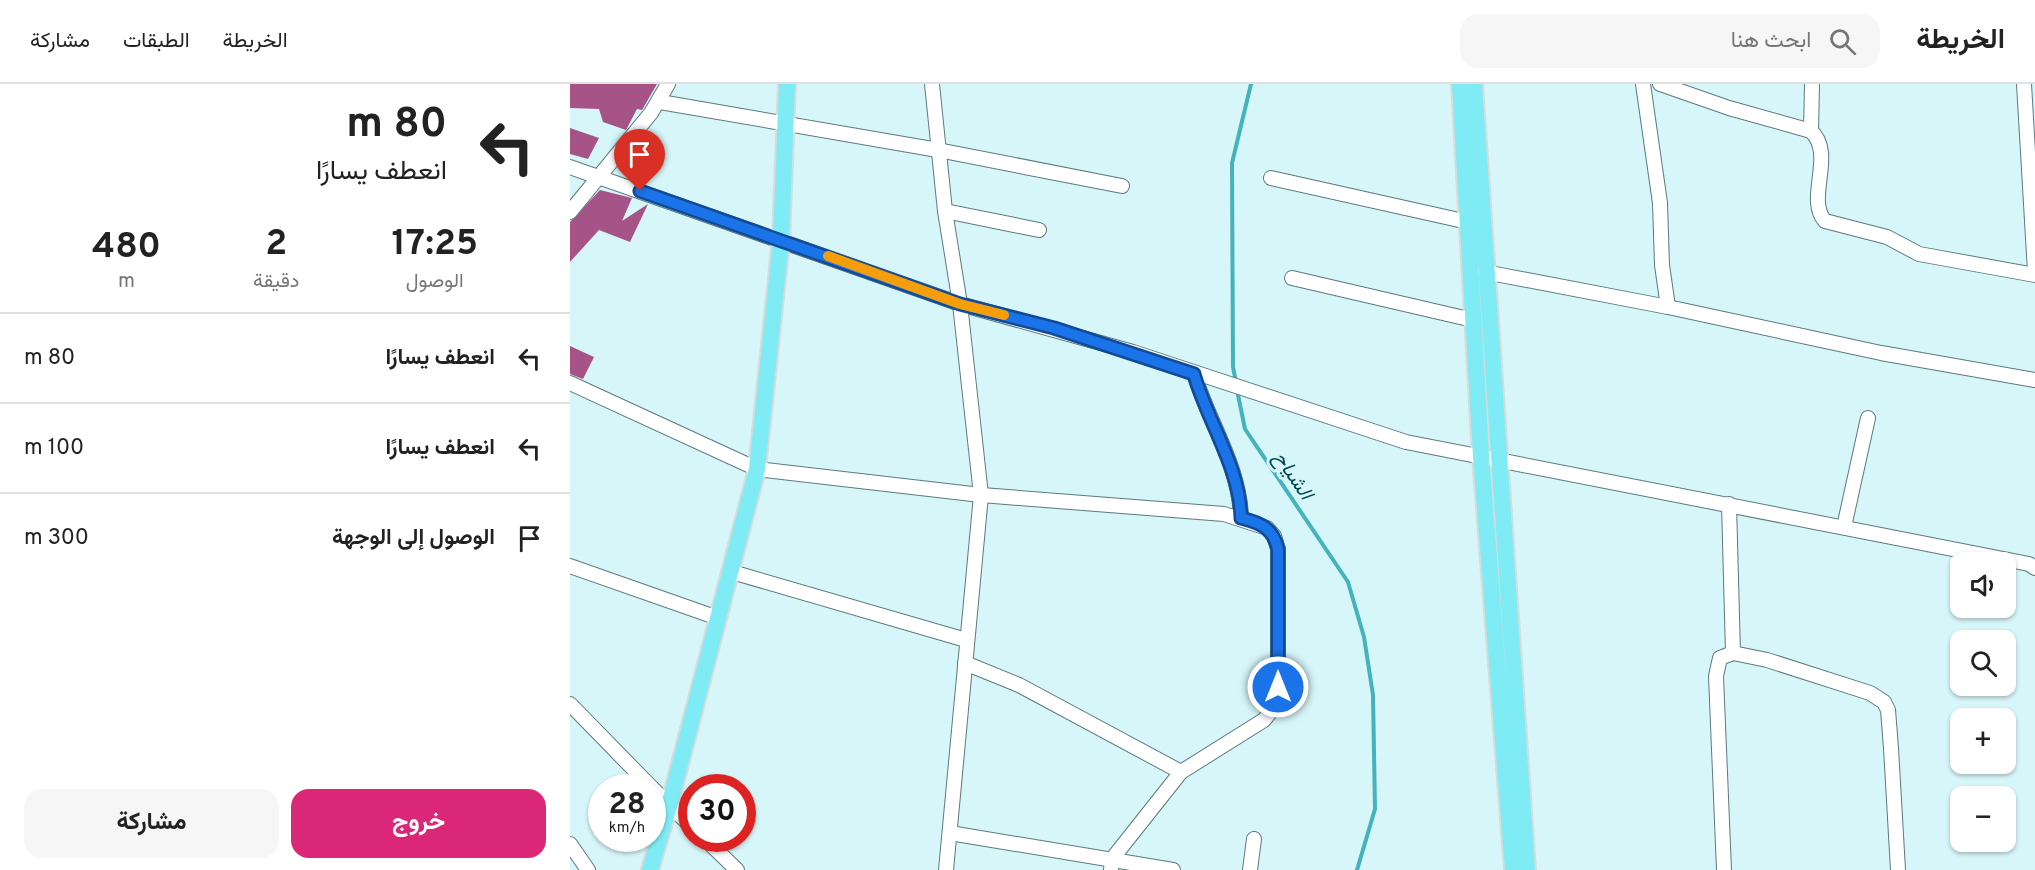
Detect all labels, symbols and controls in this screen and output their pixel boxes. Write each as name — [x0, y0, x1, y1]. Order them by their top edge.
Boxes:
search box — [1460, 14, 1880, 68]
text: الخريطة — [1916, 23, 2005, 59]
icon: search — [1826, 25, 1859, 58]
text: مشاركة — [30, 28, 90, 55]
text: الطبقات — [123, 28, 190, 55]
text: الخريطة — [223, 28, 288, 55]
text: ابحث هنا — [1731, 28, 1811, 55]
text: 80 m — [346, 99, 447, 152]
icon: left — [468, 108, 546, 186]
pin — [614, 129, 665, 191]
icon: arrive — [623, 138, 656, 171]
text: انعطف يسارًا — [316, 155, 447, 189]
text: 2 — [265, 222, 287, 268]
text: 17:25 — [391, 222, 478, 268]
text: 480 — [92, 225, 161, 271]
text: m — [118, 269, 135, 295]
text: دقيقة — [253, 269, 299, 295]
text: الوصول — [406, 269, 464, 295]
icon: left — [513, 342, 546, 375]
text: 80 m — [24, 345, 75, 372]
text: انعطف يسارًا — [385, 345, 495, 372]
icon: left — [513, 432, 546, 465]
text: 100 m — [24, 435, 84, 462]
text: انعطف يسارًا — [385, 435, 495, 462]
water label: الشياح — [1267, 447, 1319, 507]
icon: arrive — [513, 522, 546, 555]
text: 300 m — [24, 525, 89, 552]
text: الوصول إلى الوجهة — [332, 525, 495, 552]
map controls — [1950, 552, 2016, 852]
button: sound — [1950, 552, 2016, 618]
button: search — [1950, 630, 2016, 696]
position arrow — [1246, 655, 1310, 719]
button: + — [1950, 708, 2016, 774]
speed limit sign: 30 — [678, 774, 756, 852]
button: − — [1950, 786, 2016, 852]
text: 28 — [608, 787, 646, 824]
button: مشاركة — [24, 789, 279, 858]
button: خروج — [291, 789, 546, 858]
text: km/h — [609, 819, 645, 838]

